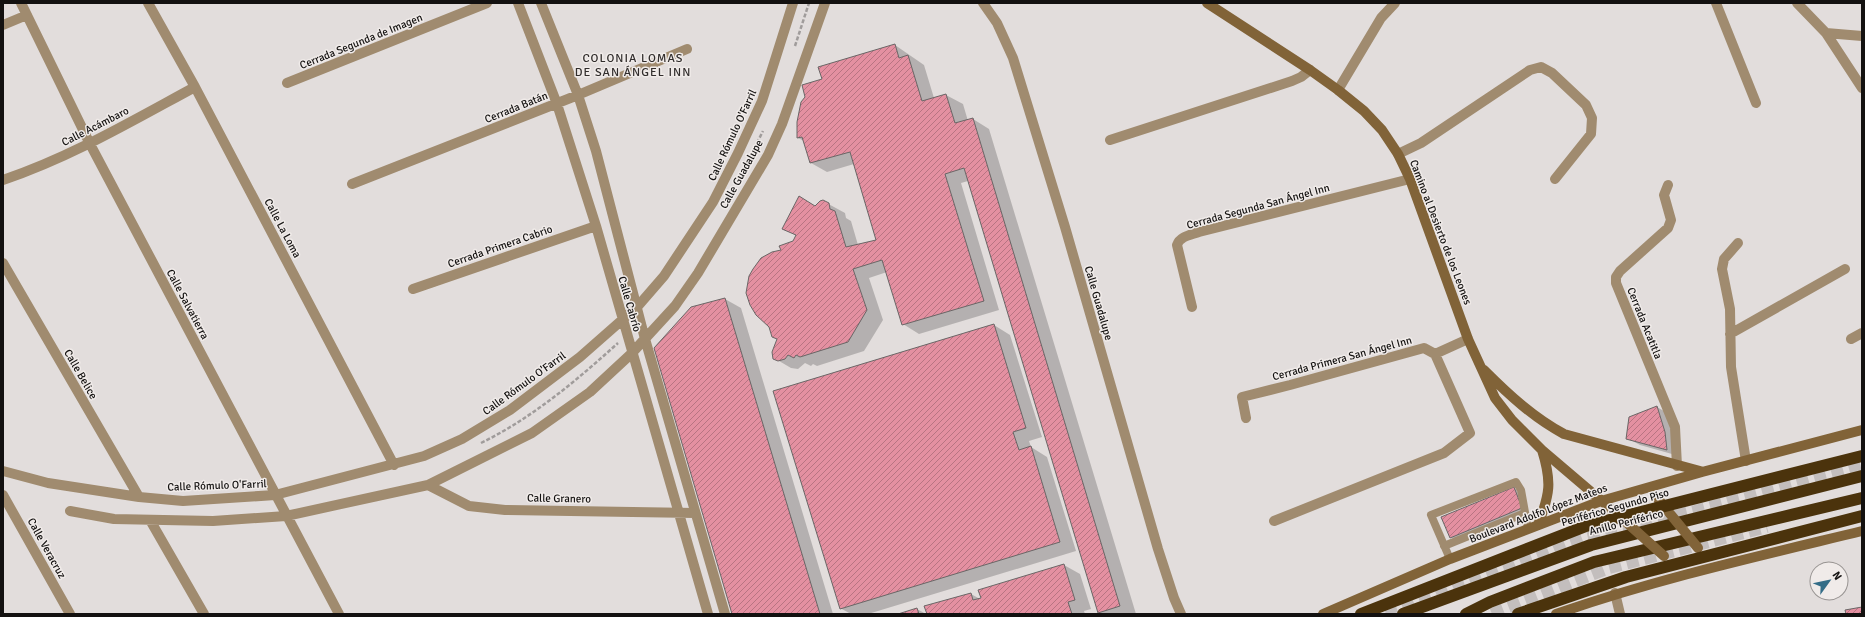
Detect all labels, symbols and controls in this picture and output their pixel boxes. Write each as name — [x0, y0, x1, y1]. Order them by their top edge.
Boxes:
street label: Cerrada Segunda de Imagen — [298, 11, 424, 72]
district label: COLONIA LOMAS DE SAN ÁNGEL INN — [575, 51, 691, 80]
street label: Calle Rómulo O'Farril — [706, 87, 759, 183]
street label: Cerrada Batán — [483, 89, 550, 126]
street label: Calle Acámbaro — [60, 104, 131, 149]
street label: Calle Guadalupe — [717, 138, 766, 211]
street label: Camino al Desierto de los Leones — [1407, 158, 1474, 307]
street label: Cerrada Segunda San Ángel Inn — [1185, 180, 1331, 232]
street label: Calle La Loma — [261, 196, 304, 261]
street label: Cerrada Primera Cabrio — [446, 222, 554, 271]
street label: Calle Guadalupe — [1082, 264, 1115, 342]
street label: Calle Salvatierra — [164, 267, 212, 342]
street label: Calle Cabrío — [615, 275, 644, 334]
street label: Cerrada Acatitla — [1624, 285, 1665, 361]
street label: Cerrada Primera San Ángel Inn — [1271, 333, 1413, 383]
street label: Calle Belice — [61, 347, 100, 401]
street label: Calle Rómulo O'Farril — [480, 349, 568, 418]
street label: Calle Rómulo O'Farril — [167, 477, 267, 494]
street label: Boulevard Adolfo López Mateos — [1467, 481, 1609, 546]
street label: Periférico Segundo Piso — [1560, 486, 1671, 529]
street label: Calle Granero — [527, 491, 591, 506]
street label: Anillo Periférico — [1588, 507, 1665, 538]
street label: Calle Veracruz — [25, 516, 69, 581]
north arrow — [1809, 561, 1849, 601]
text: N — [1829, 569, 1845, 583]

